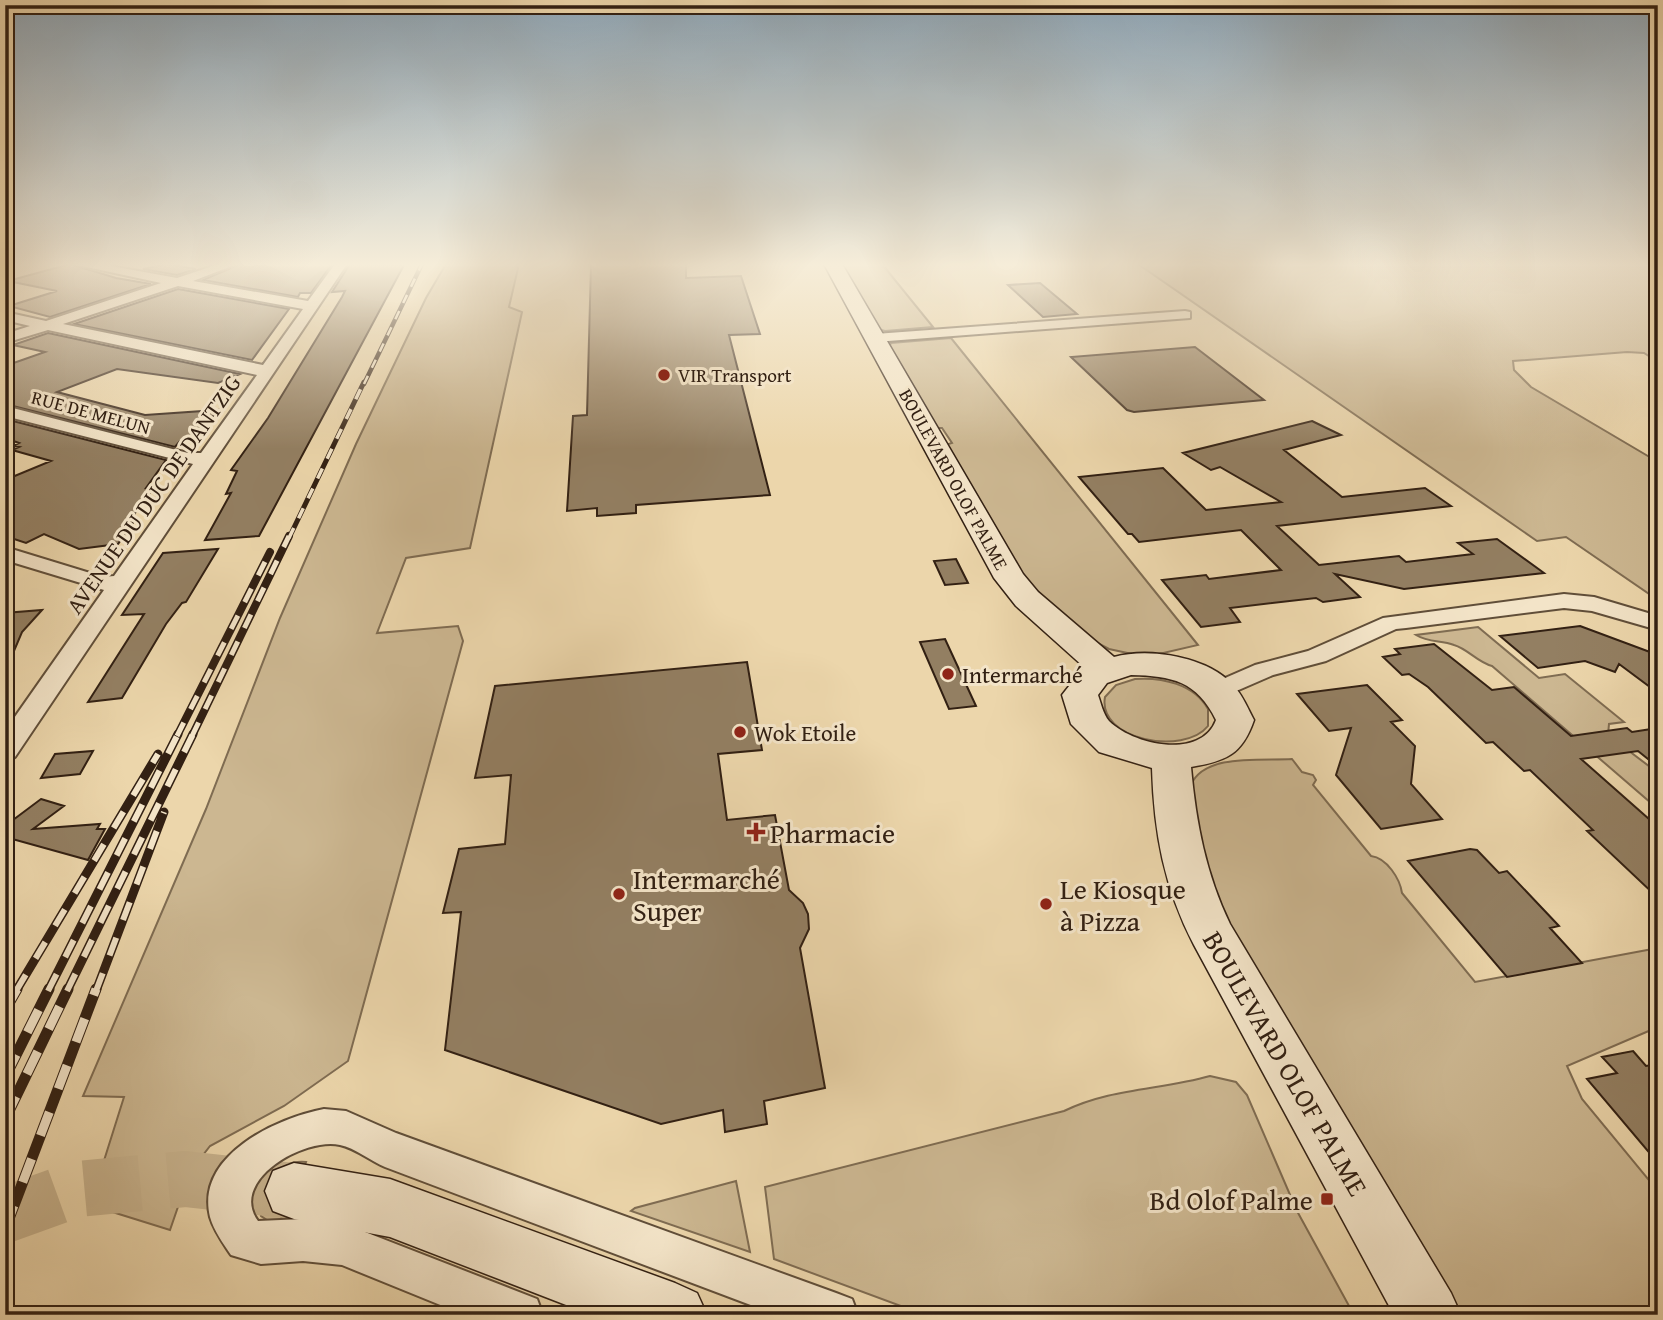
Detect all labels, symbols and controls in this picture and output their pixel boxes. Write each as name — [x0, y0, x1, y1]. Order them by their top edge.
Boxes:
place label: VIR Transport — [678, 361, 792, 389]
street label: AVENUE DU DUC DE DANTZIG — [58, 367, 249, 620]
marker: VIR Transport — [656, 367, 672, 383]
street label: RUE DE MELUN — [28, 383, 154, 441]
street label: BOULEVARD OLOF PALME — [892, 383, 1016, 575]
place label: Intermarché — [962, 658, 1083, 691]
marker: Intermarché — [940, 666, 956, 682]
place label: Wok Etoile — [754, 716, 856, 749]
marker: Wok Etoile — [732, 724, 748, 740]
place label: Pharmacie — [770, 812, 895, 853]
marker: Pharmacie — [748, 824, 764, 840]
place label: Intermarché Super — [633, 858, 780, 931]
place label: Le Kiosque à Pizza — [1060, 868, 1186, 941]
marker: Intermarché Super — [611, 886, 627, 902]
marker: Le Kiosque à Pizza — [1038, 896, 1054, 912]
street label: BOULEVARD OLOF PALME — [1193, 923, 1379, 1203]
place label: Bd Olof Palme — [1150, 1179, 1313, 1220]
marker: Bd Olof Palme — [1319, 1191, 1335, 1207]

